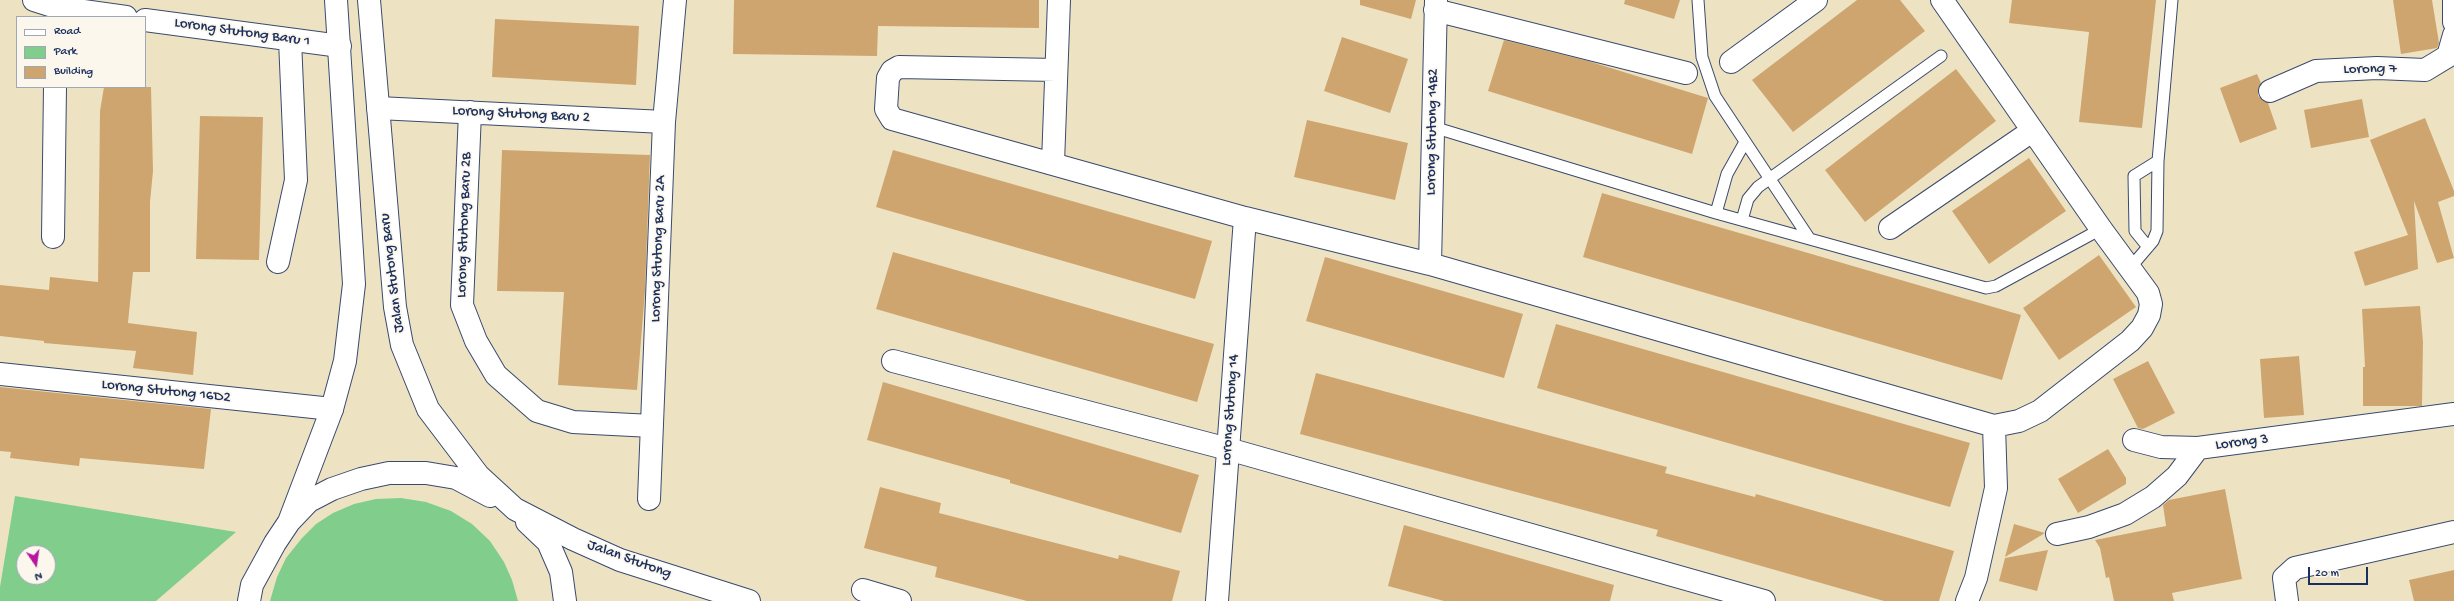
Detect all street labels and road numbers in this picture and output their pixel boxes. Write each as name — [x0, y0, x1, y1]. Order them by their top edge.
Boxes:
street label: Lorong Stutong Baru 1 — [173, 15, 311, 51]
street label: Lorong 7 — [2343, 61, 2397, 79]
street label: Lorong Stutong 14B2 — [1423, 68, 1443, 196]
street label: Lorong Stutong Baru 2 — [452, 102, 590, 128]
street label: Lorong Stutong Baru 2B — [453, 152, 477, 298]
street label: Lorong Stutong Baru 2A — [647, 175, 671, 323]
street label: Jalan Stutong Baru — [377, 212, 409, 334]
street label: Lorong Stutong 14 — [1218, 354, 1244, 466]
street label: Lorong Stutong 16D2 — [101, 376, 231, 408]
street label: Lorong 3 — [2214, 431, 2270, 455]
street label: Jalan Stutong — [584, 536, 674, 584]

